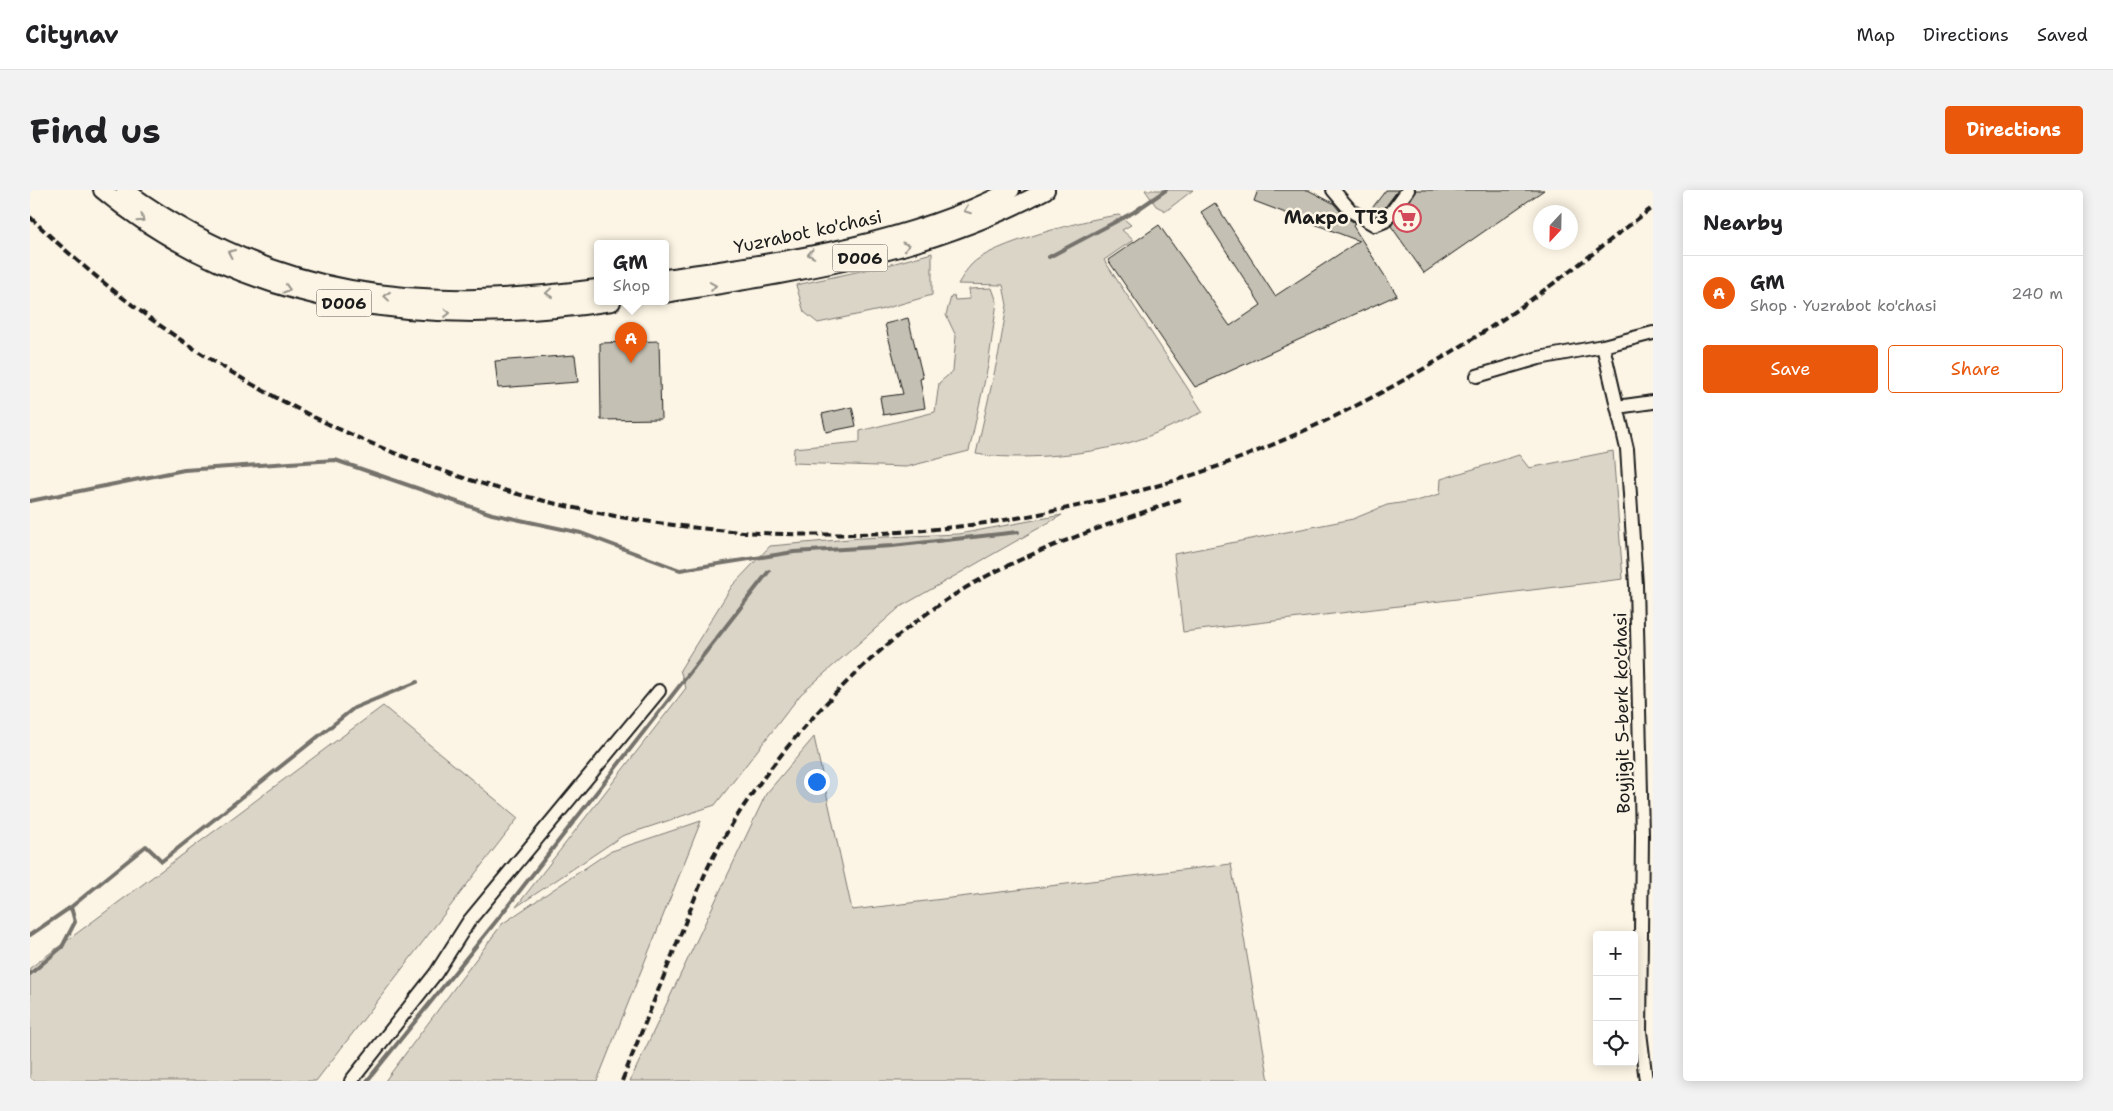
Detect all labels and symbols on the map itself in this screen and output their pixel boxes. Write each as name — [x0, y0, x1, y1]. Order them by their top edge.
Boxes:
supermarket icon: Макро ТТЗ — [1392, 203, 1422, 233]
one-way arrow — [963, 204, 972, 214]
street label: Yuzrabot ko'chasi — [732, 205, 884, 259]
north arrow — [1533, 205, 1578, 250]
place label: Макро ТТЗ — [1284, 206, 1388, 230]
one-way arrow — [135, 213, 145, 222]
one-way arrow — [902, 242, 910, 252]
road number: D006 — [832, 244, 888, 272]
one-way arrow — [227, 248, 236, 259]
one-way arrow — [806, 249, 815, 259]
one-way arrow — [708, 281, 717, 291]
one-way arrow — [283, 283, 291, 293]
one-way arrow — [545, 287, 553, 298]
road number: D006 — [316, 290, 372, 316]
one-way arrow — [382, 291, 390, 302]
one-way arrow — [444, 308, 452, 319]
pin: A — [615, 322, 647, 363]
street label: Boyjigit 5-berk ko'chasi — [1608, 612, 1636, 814]
your location — [804, 769, 830, 795]

